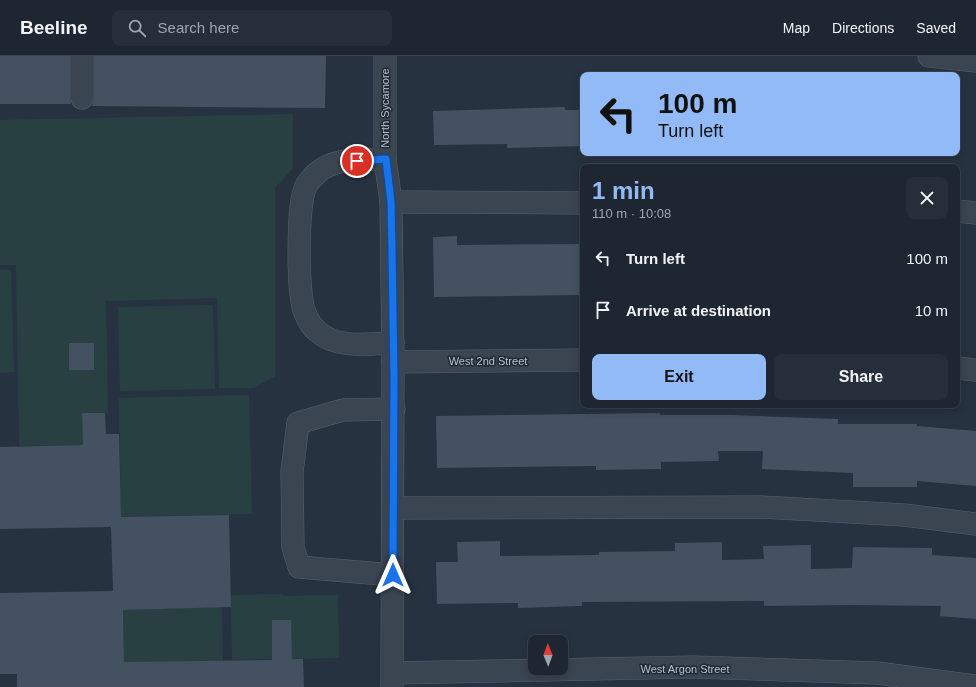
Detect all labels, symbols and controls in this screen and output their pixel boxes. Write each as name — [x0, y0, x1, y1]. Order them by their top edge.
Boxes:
search box — [112, 10, 392, 46]
text: Beeline — [20, 17, 88, 38]
icon: search — [126, 17, 148, 39]
text: Search here — [158, 19, 239, 36]
text: Map — [783, 20, 810, 36]
text: Directions — [832, 20, 894, 36]
text: Saved — [916, 20, 956, 36]
street label: North Sycamore — [379, 68, 391, 148]
icon: left — [592, 88, 644, 140]
text: 100 m — [658, 88, 737, 119]
text: Turn left — [658, 121, 723, 141]
pin — [340, 144, 374, 178]
icon: arrive — [346, 150, 368, 172]
text: 1 min — [592, 177, 655, 204]
button: close — [906, 177, 948, 219]
text: 110 m · 10:08 — [592, 206, 671, 221]
icon: left — [592, 247, 614, 269]
text: Turn left — [626, 250, 685, 267]
text: 100 m — [906, 250, 948, 267]
icon: arrive — [592, 299, 614, 321]
text: Arrive at destination — [626, 302, 771, 319]
text: 10 m — [915, 302, 948, 319]
button: Exit — [592, 354, 766, 400]
button: Share — [774, 354, 948, 400]
street label: West 2nd Street — [449, 355, 527, 367]
position arrow — [372, 554, 414, 596]
north arrow — [528, 635, 568, 675]
map controls — [528, 635, 568, 675]
street label: West Argon Street — [640, 663, 730, 675]

